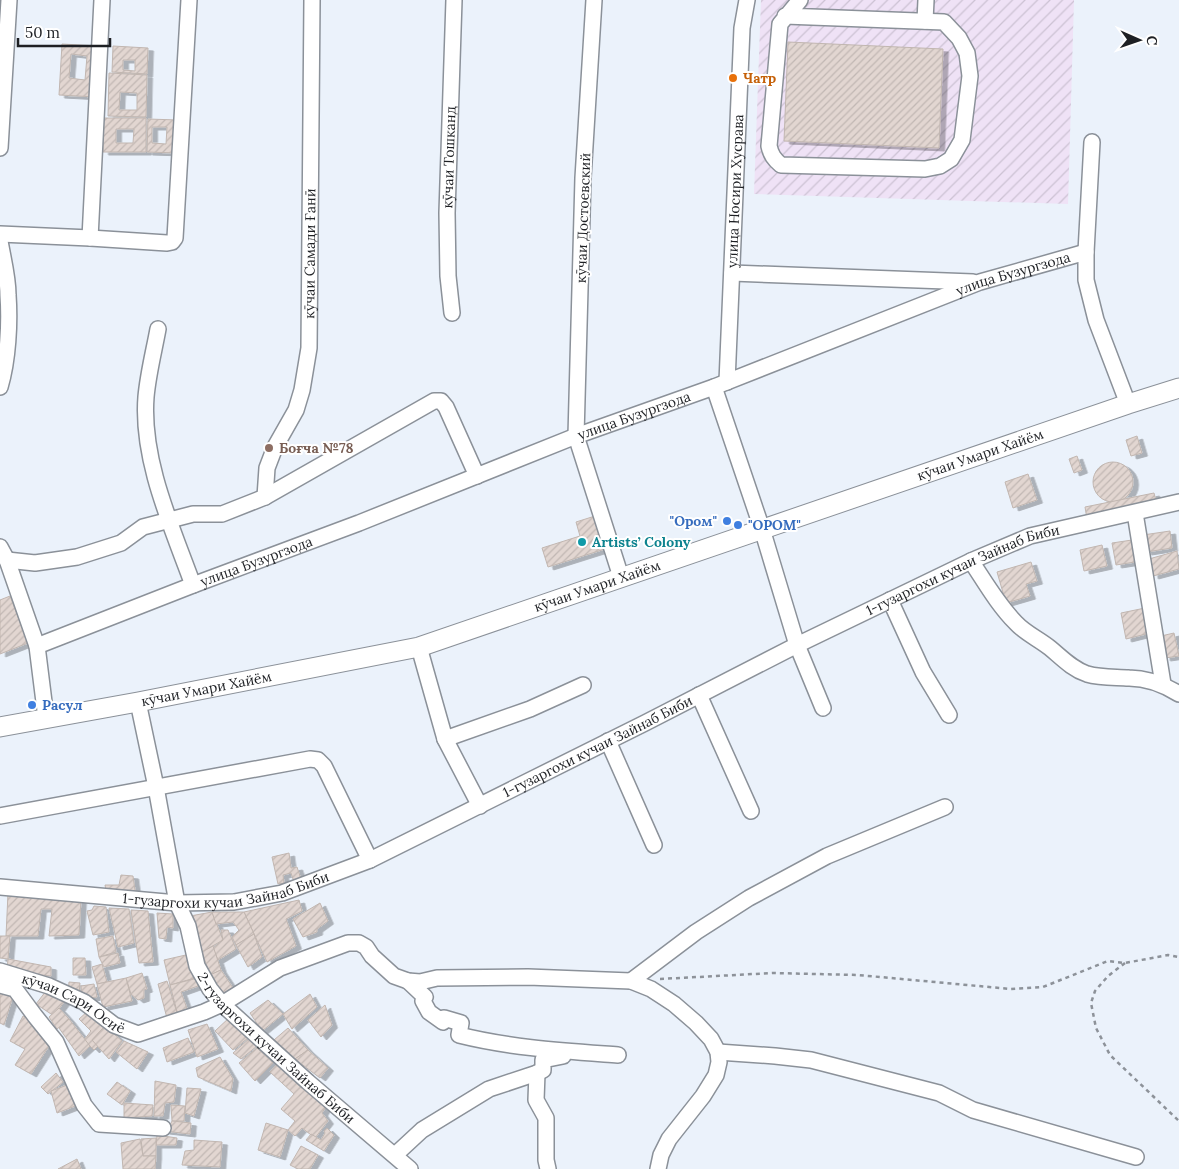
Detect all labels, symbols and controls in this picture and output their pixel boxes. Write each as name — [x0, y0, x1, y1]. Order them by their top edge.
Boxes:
scale bar — [18, 15, 110, 47]
north arrow — [1114, 15, 1164, 65]
text: 50 m — [25, 23, 60, 42]
text: С — [1143, 35, 1161, 46]
place label: Чатр — [743, 69, 776, 87]
marker: Чатр — [727, 72, 739, 84]
street label: кӯчаи Тошканд — [438, 106, 460, 209]
street label: улица Носири Хусрава — [723, 114, 747, 268]
street label: кӯчаи Достоевский — [572, 152, 594, 283]
street label: кӯчаи Самади Ғанӣ — [300, 188, 319, 319]
street label: улица Бузургзода — [953, 248, 1072, 300]
street label: улица Бузургзода — [575, 387, 693, 444]
street label: кӯчаи Умари Хайём — [915, 425, 1046, 485]
place label: Боғча №78 — [279, 439, 354, 457]
marker: Боғча №78 — [263, 442, 275, 454]
place label: "Oром" — [670, 512, 717, 530]
marker: "Oром" — [721, 515, 733, 527]
place label: "OPOM" — [748, 516, 801, 534]
marker: "OPOM" — [732, 519, 744, 531]
street label: 1-гузаргохи кучаи Зайнаб Биби — [863, 521, 1061, 619]
street label: улица Бузургзода — [198, 532, 315, 591]
place label: Artists’ Colony — [592, 533, 691, 551]
marker: Artists’ Colony — [576, 536, 588, 548]
street label: кӯчаи Умари Хайём — [532, 556, 663, 616]
street label: кӯчаи Умари Хайём — [140, 667, 273, 710]
street label: 1-гузаргохи кучаи Зайнаб Биби — [500, 691, 696, 801]
place label: Расул — [42, 696, 83, 714]
marker: Расул — [26, 699, 38, 711]
street label: 1-гузаргохи кучаи Зайнаб Биби — [122, 867, 332, 912]
street label: кӯчаи Сари Осиё — [20, 969, 128, 1037]
street label: 2-гузаргохи кучаи Зайнаб Биби — [193, 969, 359, 1127]

